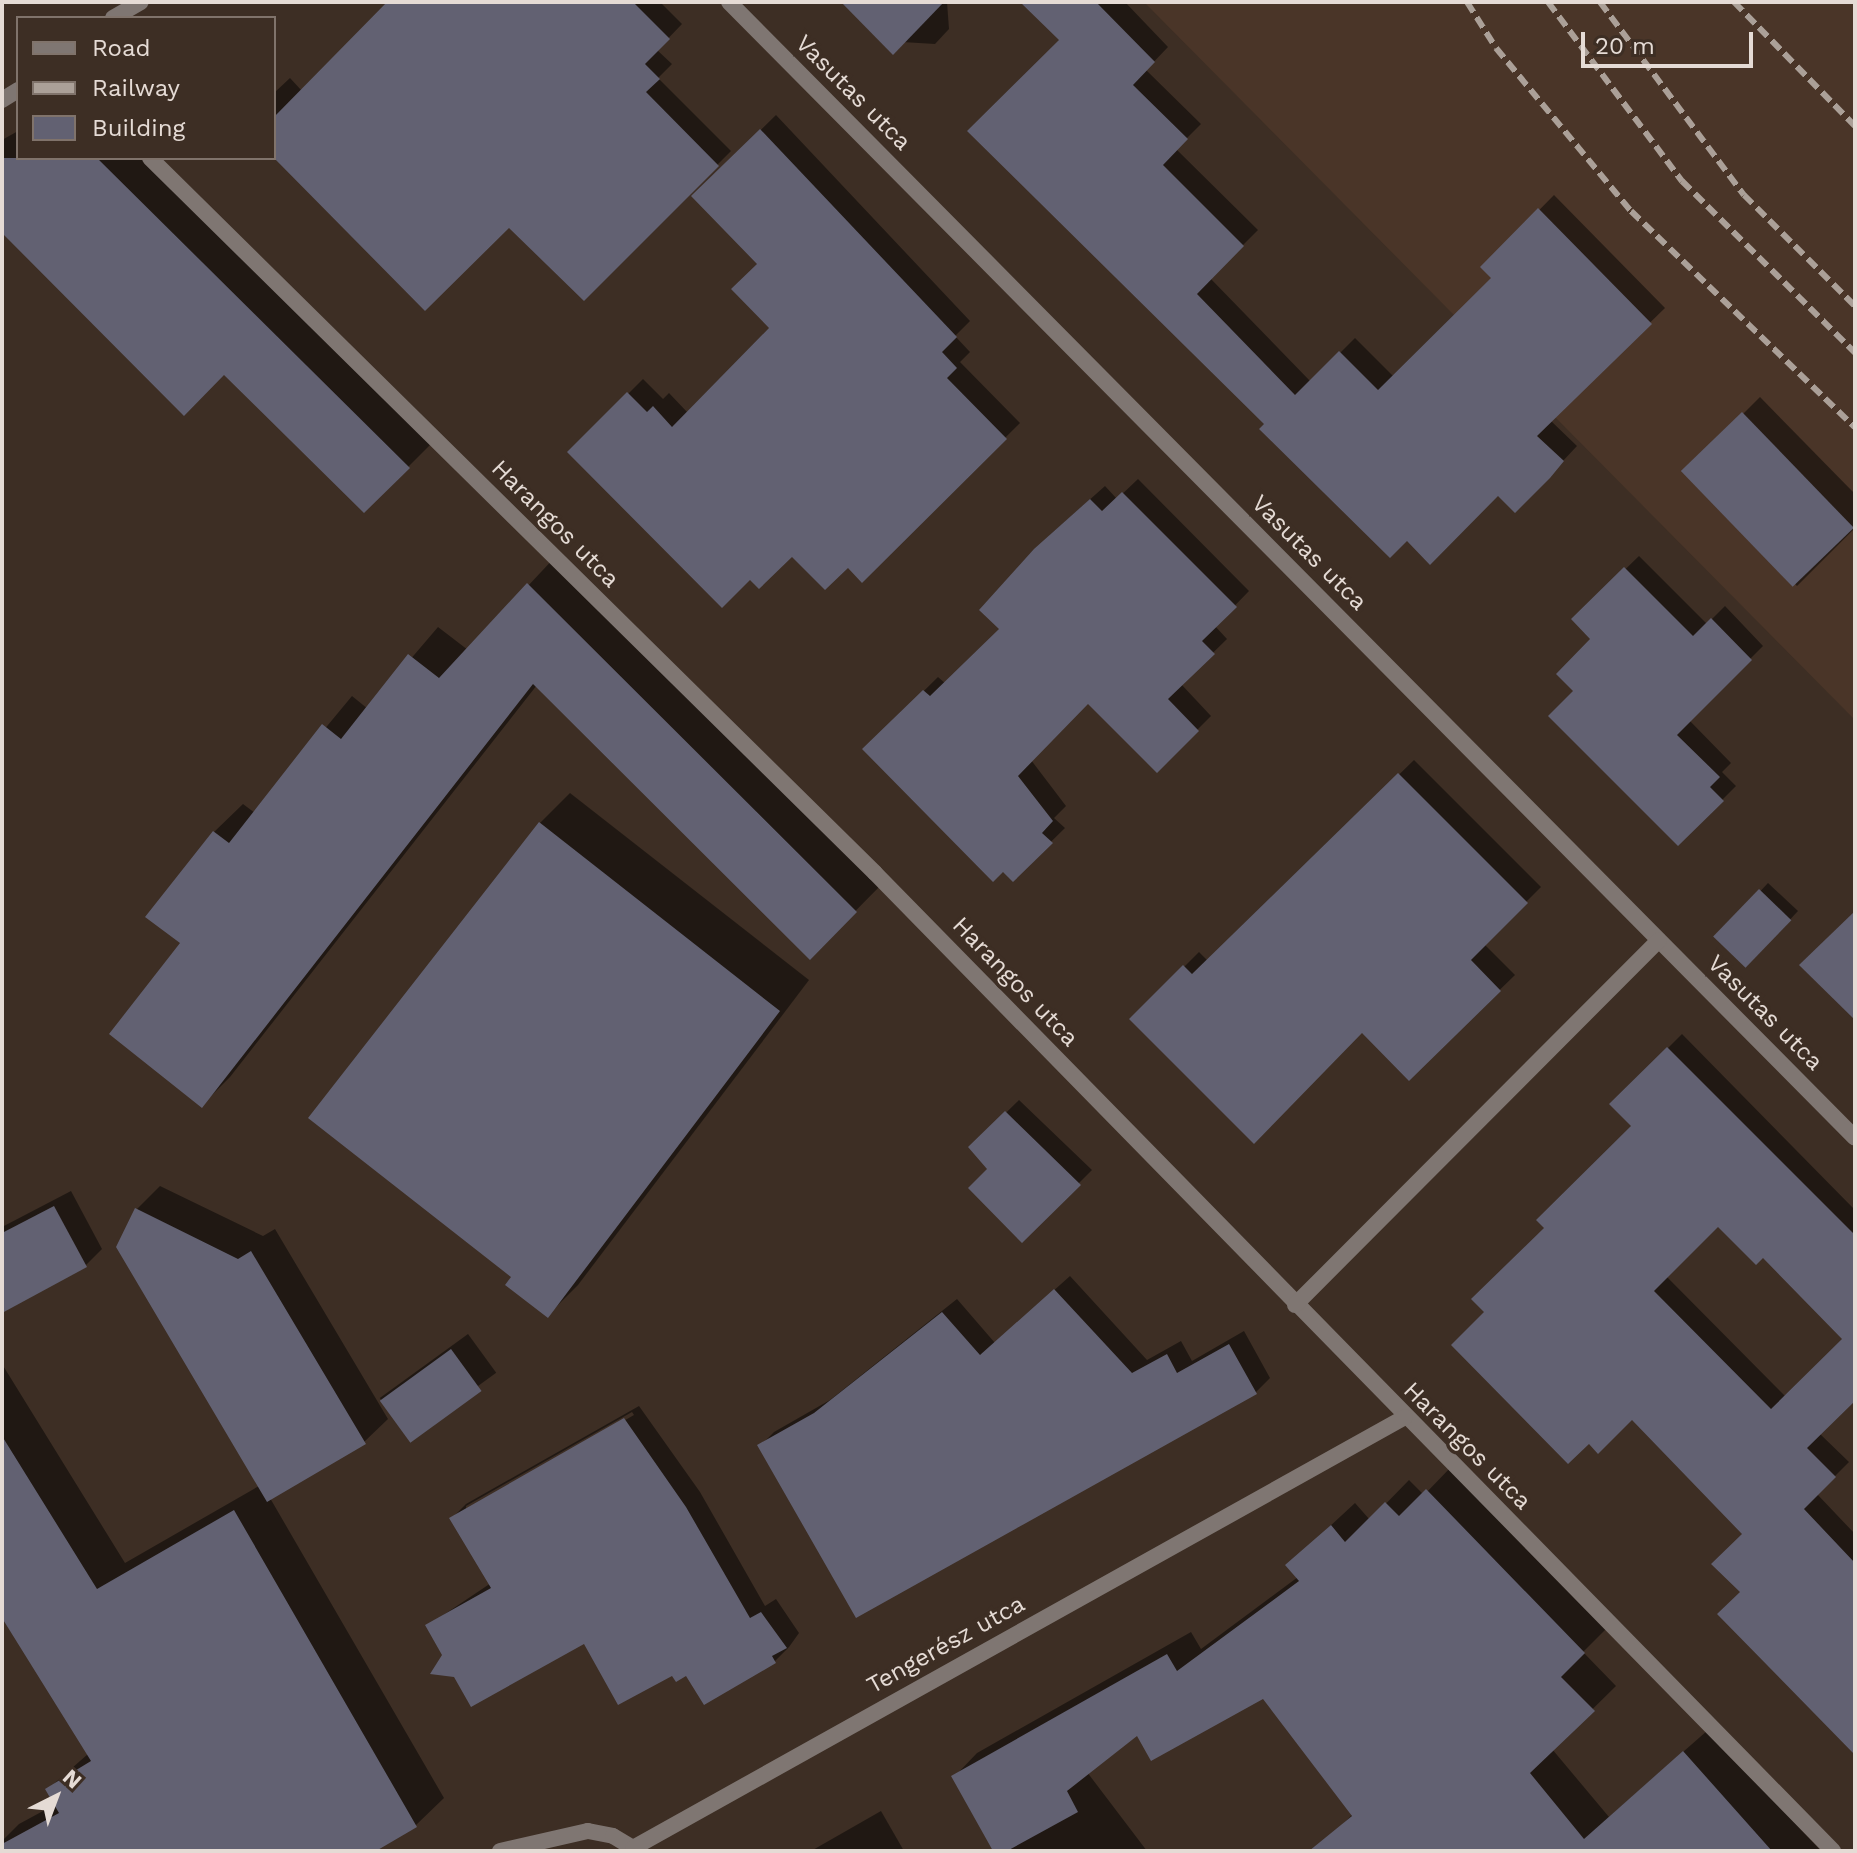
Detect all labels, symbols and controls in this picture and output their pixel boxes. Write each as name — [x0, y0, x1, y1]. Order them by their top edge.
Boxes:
legend — [16, 16, 276, 160]
scale bar — [1585, 16, 1757, 66]
street label: Vasutas utca — [789, 29, 917, 157]
text: 20 m — [1595, 32, 1655, 60]
text: Road — [92, 34, 151, 62]
text: Railway — [92, 74, 180, 102]
text: Building — [92, 114, 185, 142]
street label: Harangos utca — [485, 454, 625, 594]
street label: Vasutas utca — [1245, 489, 1373, 617]
street label: Harangos utca — [946, 911, 1084, 1053]
street label: Vasutas utca — [1701, 949, 1829, 1077]
street label: Harangos utca — [1397, 1376, 1537, 1516]
street label: Tengerész utca — [862, 1590, 1030, 1700]
north arrow — [16, 1757, 96, 1837]
text: N — [58, 1764, 87, 1794]

